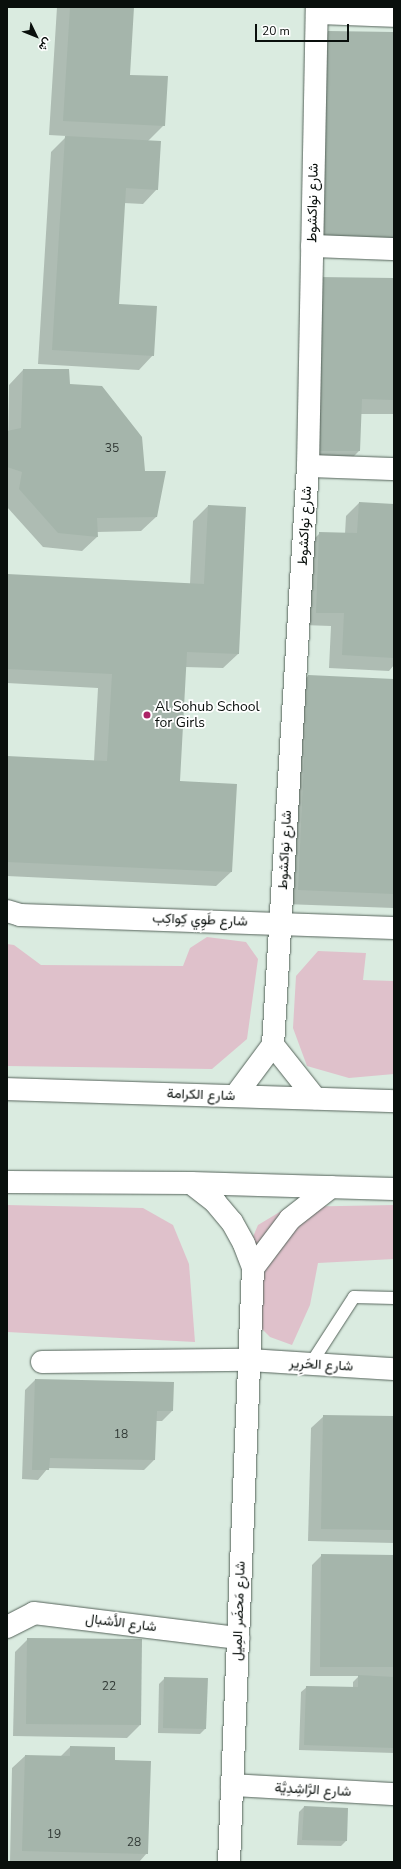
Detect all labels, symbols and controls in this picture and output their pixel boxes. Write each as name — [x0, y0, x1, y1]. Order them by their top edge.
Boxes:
north arrow — [16, 16, 56, 56]
scale bar — [257, 16, 351, 42]
text: 20 m — [262, 23, 290, 39]
text: ش — [35, 35, 55, 54]
street label: شارع نواكشوط — [304, 163, 322, 243]
house number: 35 — [105, 442, 119, 456]
street label: شارع نواكشوط — [295, 486, 315, 566]
place label: Al Sohub School for Girls — [155, 699, 260, 732]
marker: Al Sohub School for Girls — [142, 710, 152, 720]
street label: شارع نواكشوط — [275, 810, 295, 890]
street label: شارع طَوِي كِواكِب — [152, 910, 248, 930]
street label: شارع الكرامة — [166, 1085, 236, 1105]
street label: شارع الحَرِير — [288, 1355, 354, 1375]
house number: 18 — [114, 1428, 128, 1442]
street label: شارع مَحضَر المِيل — [229, 1561, 249, 1661]
street label: شارع الأشبال — [85, 1610, 157, 1636]
house number: 22 — [102, 1680, 116, 1694]
street label: شارع الرَّاشِدِيَّة — [274, 1780, 352, 1800]
house number: 19 — [47, 1828, 61, 1842]
house number: 28 — [127, 1836, 141, 1850]

